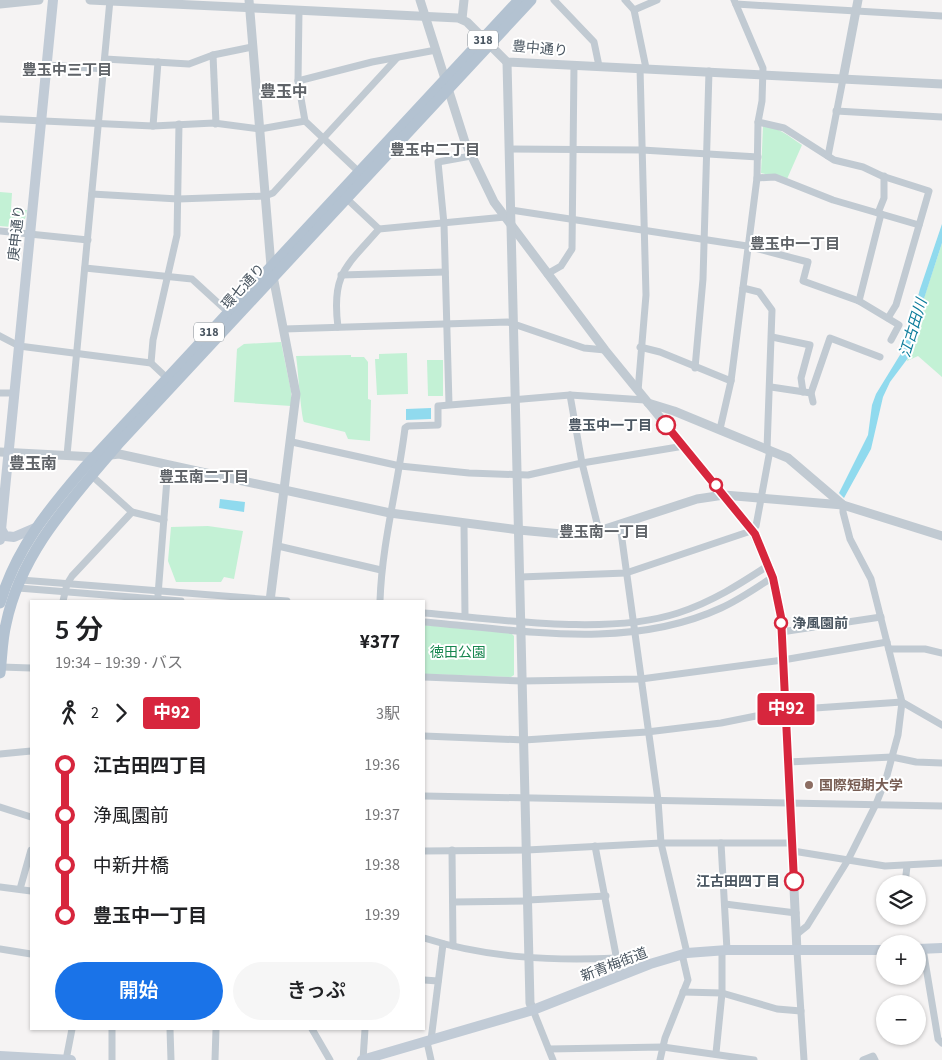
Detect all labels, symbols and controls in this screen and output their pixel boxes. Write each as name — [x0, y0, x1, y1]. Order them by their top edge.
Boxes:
road number: 318 — [468, 30, 498, 50]
street label: 豊中通り — [511, 37, 569, 61]
district label: 豊玉中三丁目 — [22, 60, 112, 81]
district label: 豊玉中 — [260, 81, 308, 103]
district label: 豊玉中二丁目 — [390, 140, 480, 161]
street label: 庚申通り — [4, 204, 30, 262]
district label: 豊玉中一丁目 — [750, 234, 840, 255]
street label: 環七通り — [217, 259, 270, 314]
water label: 江古田川 — [895, 294, 933, 360]
road number: 318 — [194, 322, 224, 342]
marker: 豊玉中一丁目 — [656, 415, 676, 435]
place label: 豊玉中一丁目 — [568, 416, 652, 436]
district label: 豊玉南 — [9, 453, 57, 475]
district label: 豊玉南二丁目 — [159, 467, 249, 488]
unlabelled marker — [709, 478, 723, 492]
district label: 豊玉南一丁目 — [559, 522, 649, 543]
text: 5 分 — [55, 610, 103, 650]
place label: 浄風園前 — [792, 614, 848, 634]
marker: 浄風園前 — [774, 616, 788, 630]
text: ¥377 — [360, 629, 400, 656]
park label: 徳田公園 — [430, 643, 486, 663]
text: 19:34 – 19:39 · バス — [55, 652, 183, 674]
line badge: 中92 — [757, 693, 815, 725]
text: 中92 — [767, 696, 805, 721]
icon: walk — [55, 699, 83, 727]
icon: forward — [107, 699, 135, 727]
text: 中92 — [153, 700, 190, 725]
text: 2 — [91, 702, 99, 724]
text: 3駅 — [376, 703, 400, 725]
text: 江古田四丁目 — [93, 753, 207, 780]
text: 19:36 — [364, 754, 400, 776]
place label: 国際短期大学 — [819, 776, 903, 796]
marker: 国際短期大学 — [803, 779, 815, 791]
text: 浄風園前 — [93, 803, 169, 830]
text: 19:37 — [364, 804, 400, 826]
text: 中新井橋 — [93, 853, 169, 880]
text: 19:38 — [364, 854, 400, 876]
marker: 江古田四丁目 — [784, 871, 804, 891]
place label: 江古田四丁目 — [696, 872, 780, 892]
map controls — [876, 875, 926, 1045]
button: layers — [876, 875, 926, 925]
text: 豊玉中一丁目 — [93, 903, 207, 930]
text: 19:39 — [364, 904, 400, 926]
button: + — [876, 935, 926, 985]
street label: 新青梅街道 — [578, 943, 651, 987]
button: 開始 — [55, 962, 223, 1020]
button: きっぷ — [233, 962, 400, 1020]
button: − — [876, 995, 926, 1045]

